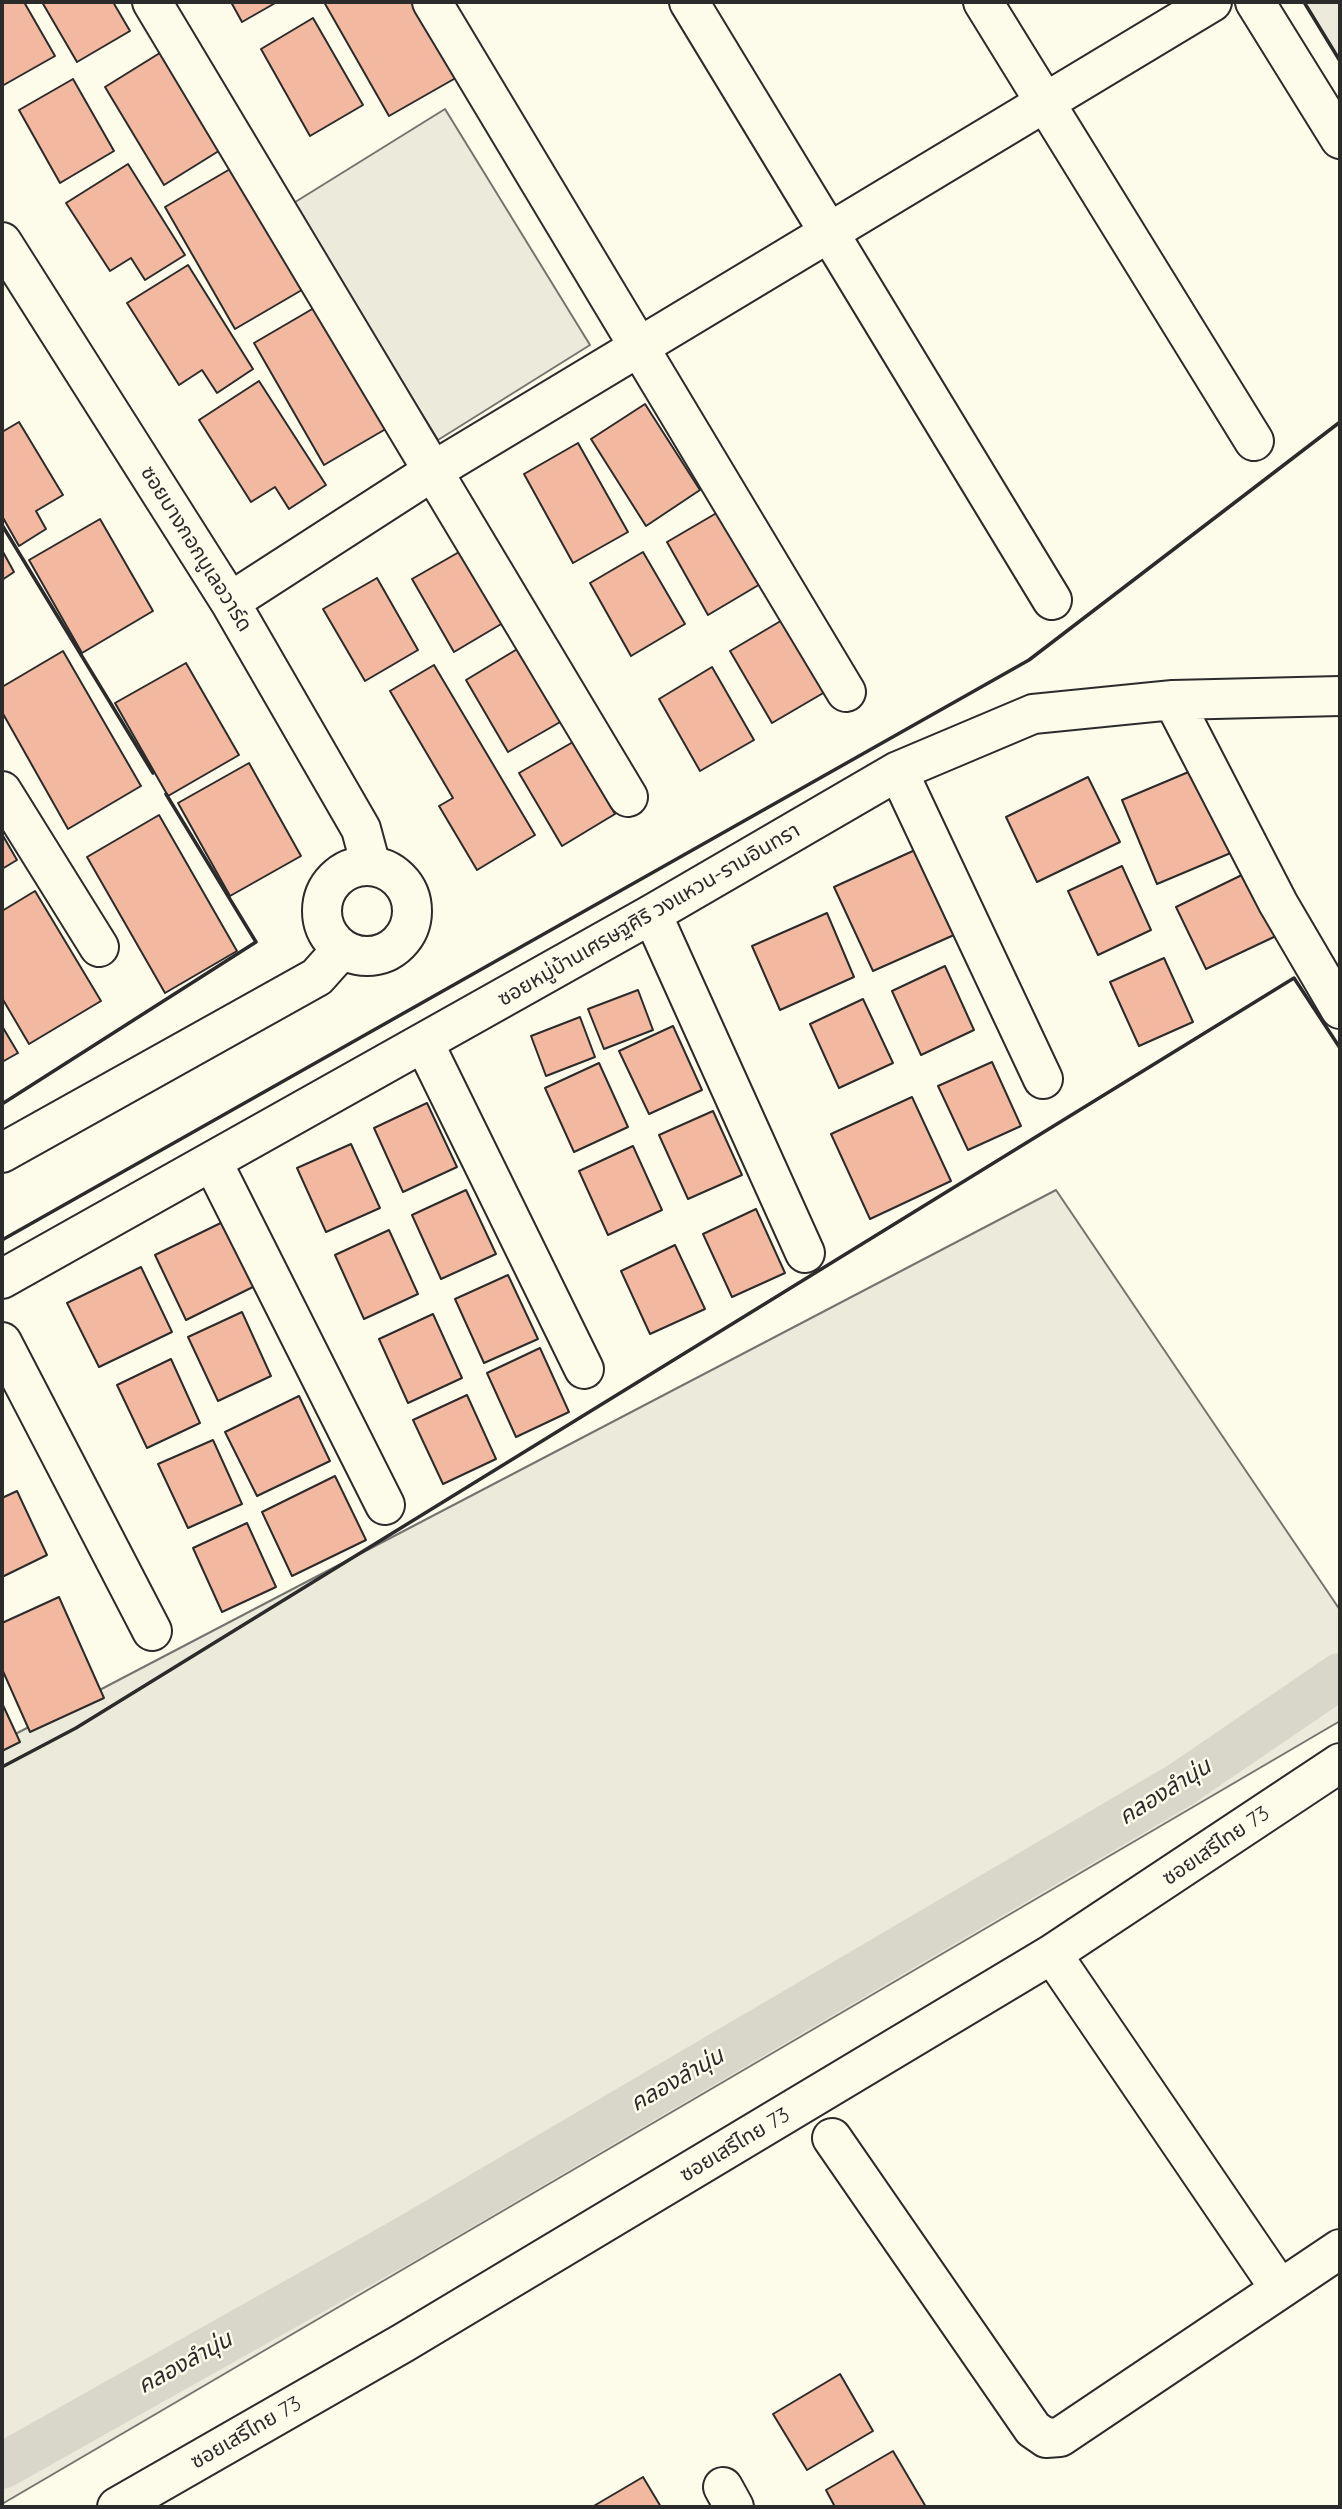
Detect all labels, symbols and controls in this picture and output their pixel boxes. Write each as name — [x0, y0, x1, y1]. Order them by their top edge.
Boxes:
street label: ซอยบางกอกบูเลอวาร์ด — [135, 461, 257, 637]
street label: ซอยหมู่บ้านเศรษฐศิริ วงแหวน-รามอินทรา — [494, 818, 804, 1012]
water label: คลองลำนุ่น — [1114, 1753, 1216, 1831]
street label: ซอยเสรีไทย 73 — [1158, 1801, 1274, 1891]
water label: คลองลำนุ่น — [625, 2042, 729, 2118]
street label: ซอยเสรีไทย 73 — [676, 2102, 794, 2188]
water label: คลองลำนุ่น — [133, 2326, 237, 2400]
street label: ซอยเสรีไทย 73 — [186, 2391, 306, 2475]

